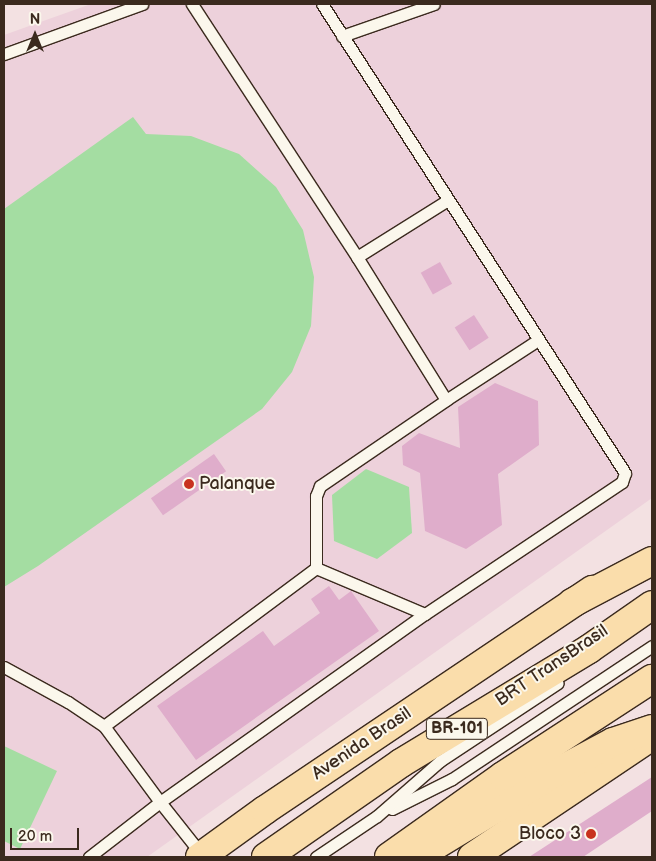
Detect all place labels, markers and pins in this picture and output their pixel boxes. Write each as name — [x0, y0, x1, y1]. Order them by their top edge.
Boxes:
place label: Palanque — [199, 473, 275, 495]
marker: Palanque — [183, 478, 195, 490]
place label: Bloco 3 — [519, 823, 581, 845]
marker: Bloco 3 — [585, 828, 597, 840]

